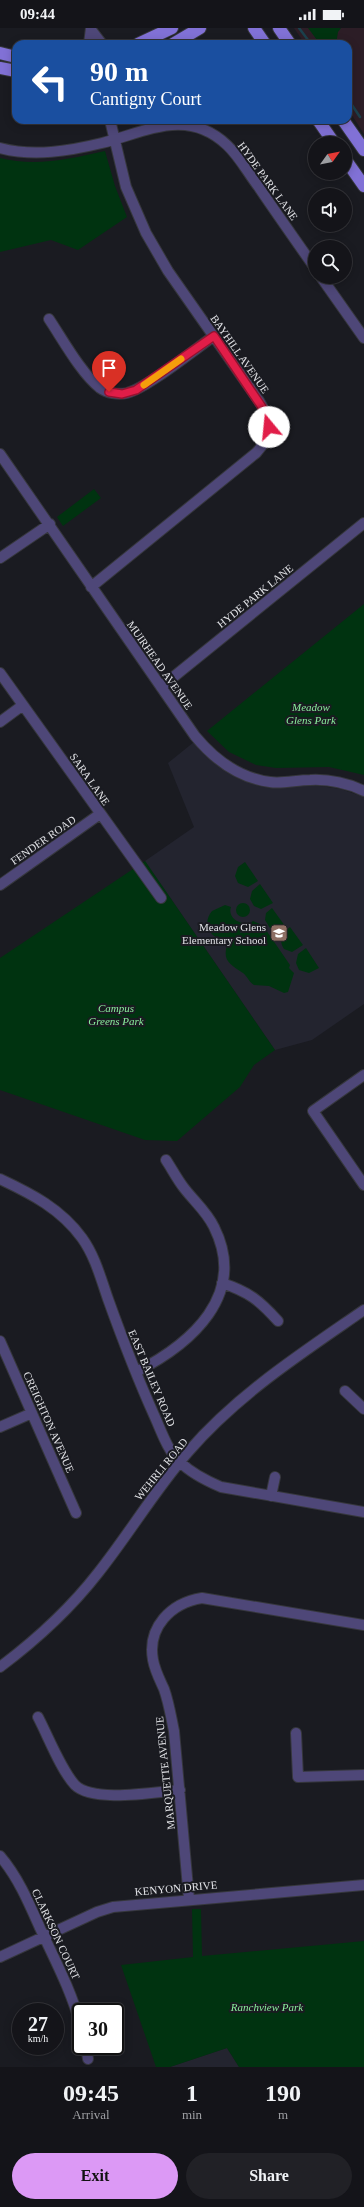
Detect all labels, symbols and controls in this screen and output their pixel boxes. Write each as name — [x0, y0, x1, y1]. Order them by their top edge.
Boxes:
text: 09:44 — [20, 6, 55, 22]
icon: left — [24, 56, 76, 108]
text: 90 m — [90, 56, 148, 87]
text: Cantigny Court — [90, 89, 202, 109]
north arrow — [308, 136, 352, 180]
map controls — [308, 136, 352, 284]
street label: HYDE PARK LANE — [236, 140, 301, 223]
button: sound — [308, 188, 352, 232]
button: search — [308, 240, 352, 284]
street label: BAYHILL AVENUE — [208, 313, 272, 396]
pin — [92, 351, 126, 392]
icon: arrive — [98, 357, 120, 379]
position arrow — [248, 406, 290, 448]
street label: HYDE PARK LANE — [215, 562, 295, 630]
street label: MUIRHEAD AVENUE — [125, 618, 195, 712]
park label: Meadow Glens Park — [286, 701, 337, 726]
street label: SARA LANE — [68, 751, 113, 808]
street label: FENDER ROAD — [8, 813, 78, 867]
place label: Meadow Glens Elementary School — [182, 921, 266, 946]
school or university icon: Meadow Glens Elementary School — [269, 923, 289, 943]
park label: Campus Greens Park — [88, 1002, 145, 1027]
street label: EAST BAILEY ROAD — [126, 1328, 178, 1428]
street label: CREIGHTON AVENUE — [21, 1370, 77, 1475]
street label: WEHRLI ROAD — [132, 1435, 190, 1503]
street label: MARQUETTE AVENUE — [153, 1716, 177, 1830]
street label: KENYON DRIVE — [134, 1878, 218, 1898]
street label: CLARKSON COURT — [30, 1887, 82, 1981]
park label: Ranchview Park — [230, 2001, 304, 2013]
speed limit sign: 30 — [72, 2003, 124, 2055]
text: 27 — [28, 2013, 48, 2035]
text: km/h — [28, 2033, 48, 2044]
text: 09:45 — [63, 2080, 119, 2106]
text: 1 — [186, 2080, 198, 2106]
text: 190 — [265, 2080, 301, 2106]
text: Arrival — [72, 2107, 110, 2122]
text: min — [182, 2107, 202, 2122]
text: m — [278, 2107, 288, 2122]
button: Exit — [12, 2153, 178, 2199]
button: Share — [186, 2153, 352, 2199]

